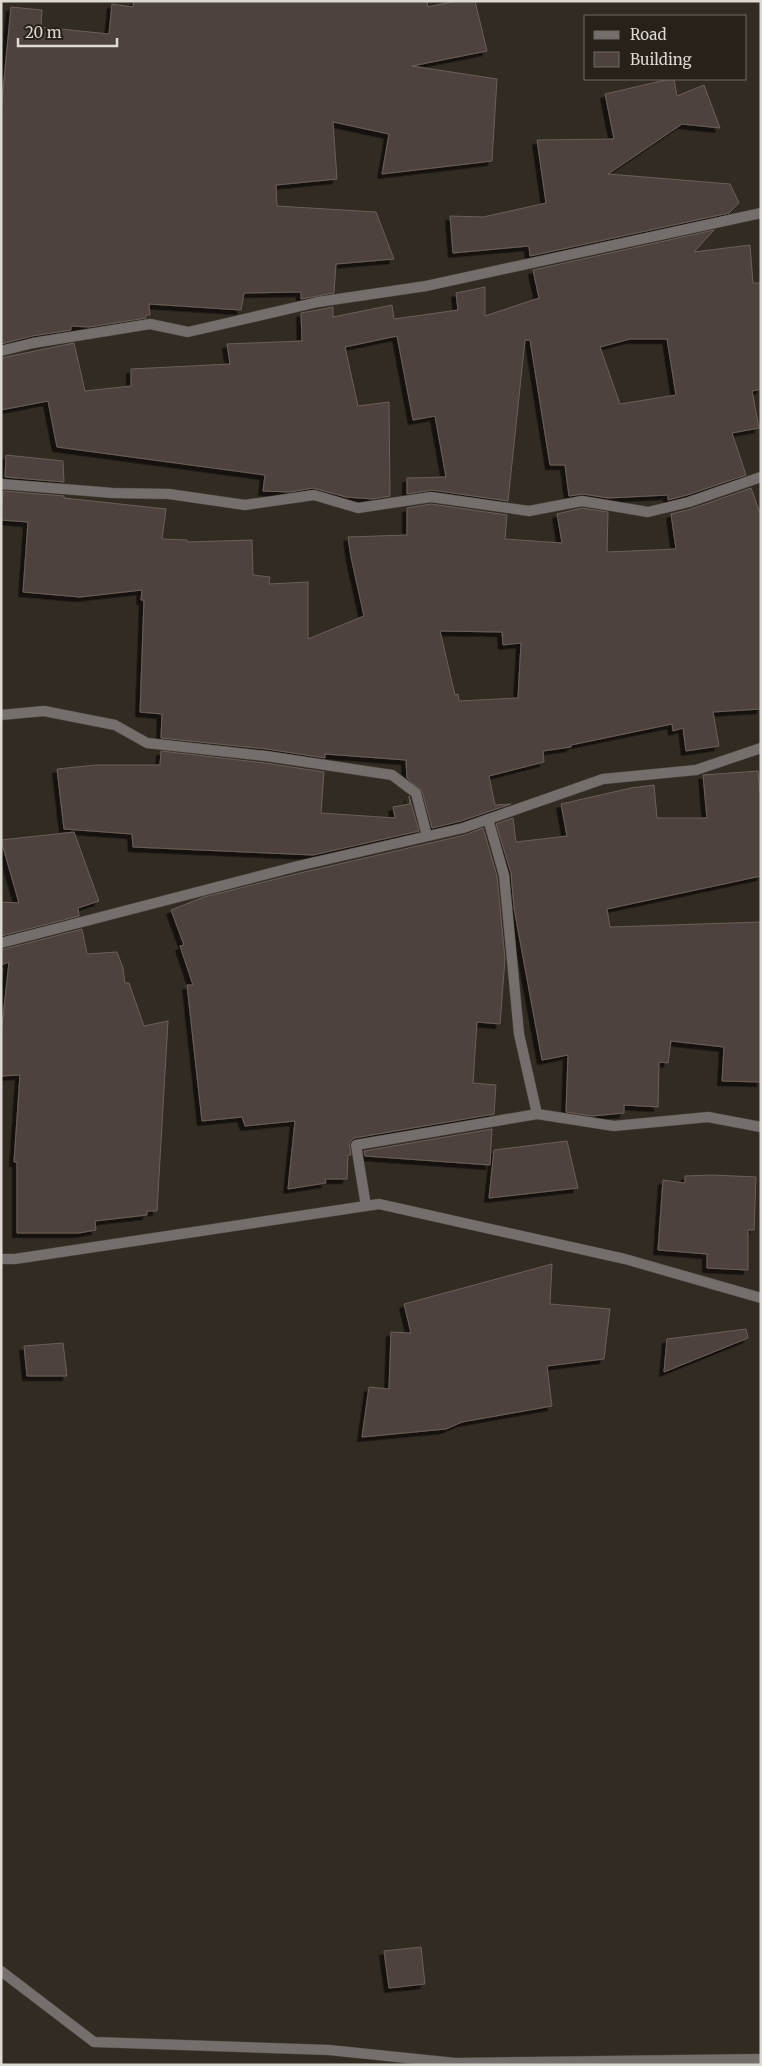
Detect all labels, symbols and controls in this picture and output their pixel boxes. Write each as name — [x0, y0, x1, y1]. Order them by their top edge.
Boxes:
scale bar — [18, 15, 116, 47]
legend — [584, 15, 747, 80]
text: 20 m — [25, 23, 62, 42]
text: Road — [630, 25, 666, 44]
text: Building — [630, 50, 692, 69]

